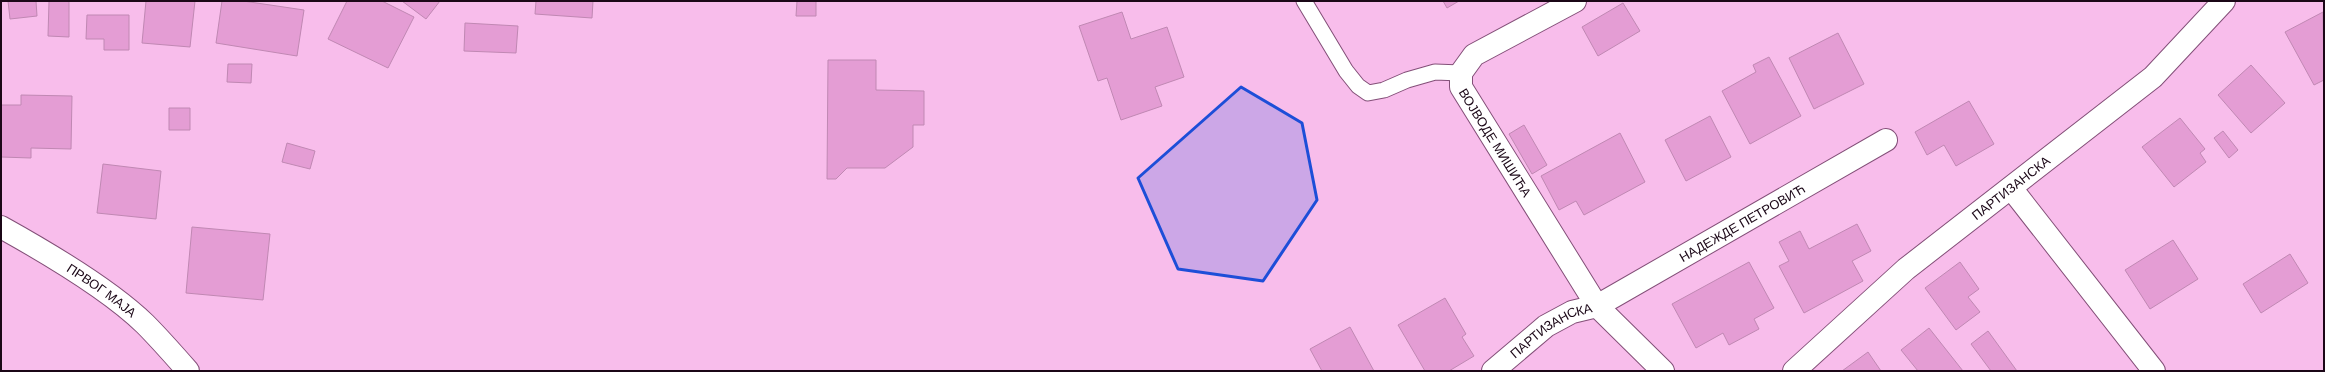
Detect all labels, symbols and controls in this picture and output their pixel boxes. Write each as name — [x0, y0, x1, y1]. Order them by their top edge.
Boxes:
street label: ВОЈВОДЕ МИШИЋА — [1455, 85, 1536, 200]
street label: ПАРТИЗАНСКА — [1968, 152, 2054, 224]
street label: НАДЕЖДЕ ПЕТРОВИЋ — [1676, 180, 1808, 266]
street label: ПРВОГ МАЈА — [64, 259, 140, 321]
street label: ПАРТИЗАНСКА — [1506, 299, 1594, 362]

